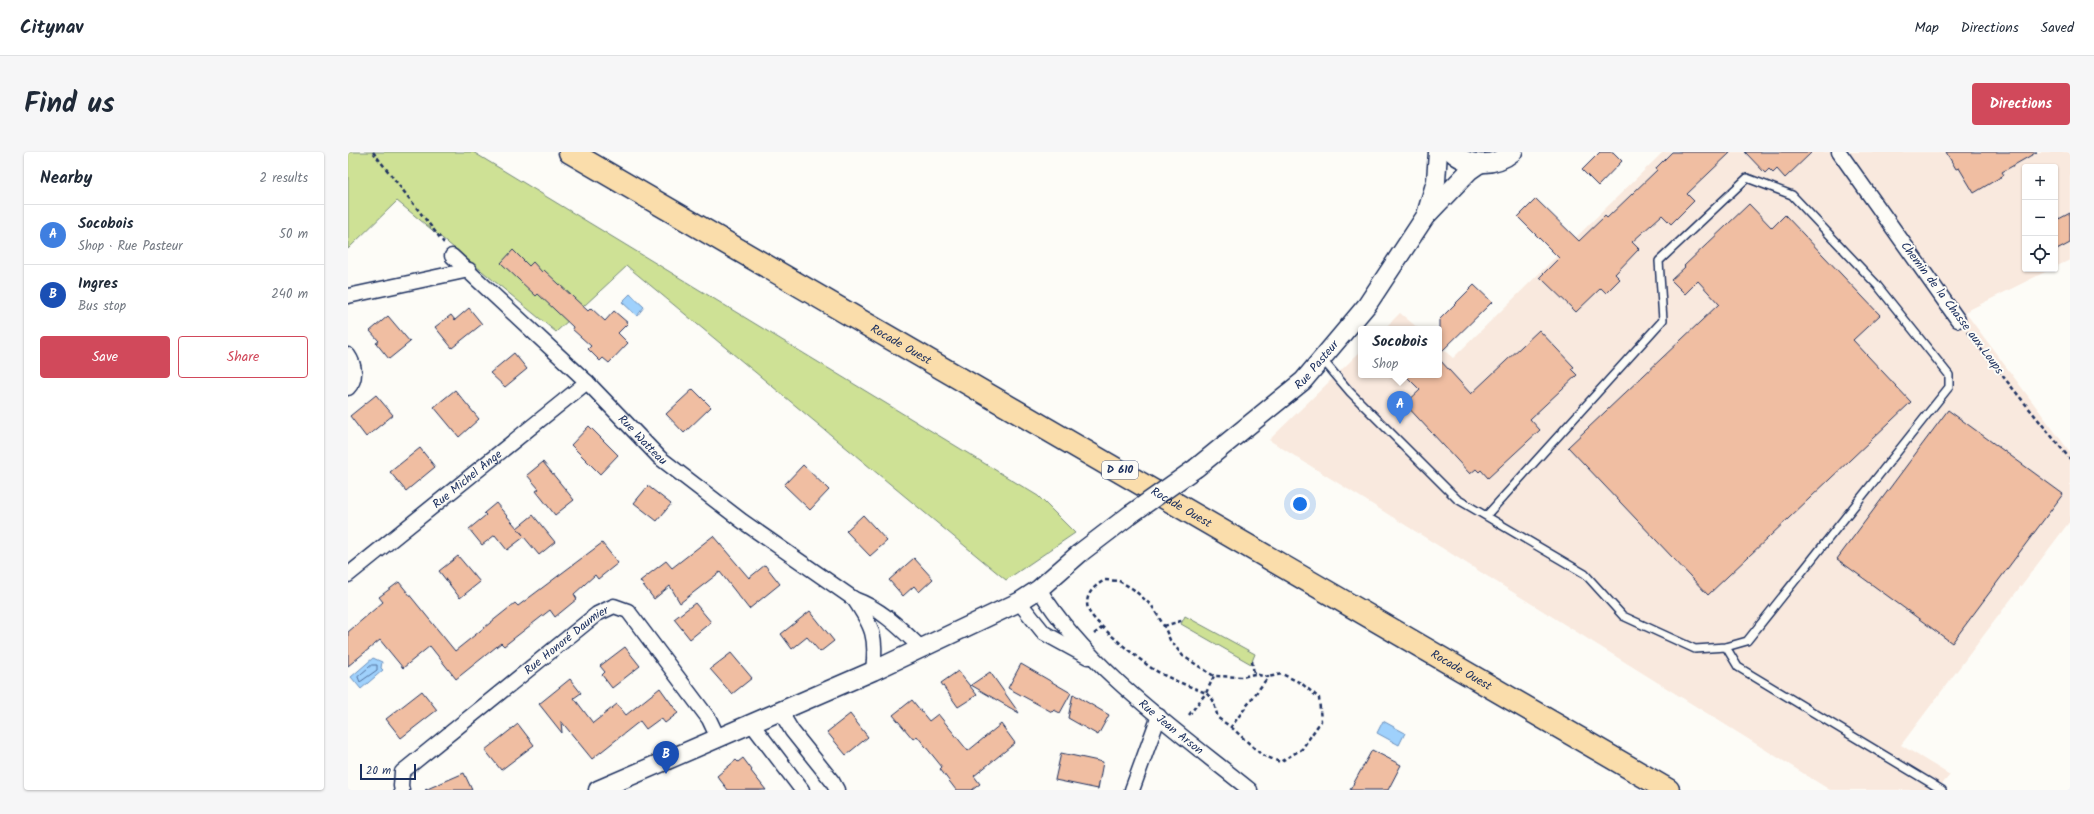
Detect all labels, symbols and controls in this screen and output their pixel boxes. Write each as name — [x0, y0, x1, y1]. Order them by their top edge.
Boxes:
text: Citynav — [20, 13, 83, 43]
text: Map — [1914, 17, 1939, 39]
text: Directions — [1961, 17, 2019, 39]
text: Saved — [2041, 17, 2074, 39]
text: Find us — [24, 82, 115, 127]
button: Directions — [1972, 83, 2070, 125]
map controls — [2022, 164, 2058, 272]
button: + — [2022, 164, 2058, 200]
text: Nearby — [40, 165, 92, 192]
text: 2 results — [260, 168, 308, 189]
button: − — [2022, 200, 2058, 236]
text: Socobois — [78, 212, 134, 236]
text: A — [49, 224, 57, 245]
text: 50 m — [279, 224, 308, 245]
text: Shop · Rue Pasteur — [78, 236, 183, 257]
button: locate — [2022, 236, 2058, 272]
street label: Chemin de la Chasse aux Loups — [1896, 238, 2008, 378]
text: Ingres — [78, 272, 118, 296]
text: B — [49, 284, 57, 305]
text: 240 m — [271, 284, 308, 305]
text: Bus stop — [78, 296, 126, 317]
street label: Rocade Ouest — [867, 319, 936, 370]
popup — [1358, 326, 1442, 378]
text: Socobois — [1372, 330, 1428, 354]
street label: Rue Pasteur — [1290, 335, 1344, 394]
button: Save — [40, 336, 170, 378]
button: Share — [178, 336, 308, 378]
text: Shop — [1372, 354, 1398, 375]
pin: A — [1387, 391, 1413, 424]
street label: Rue Watteau — [614, 410, 672, 470]
street label: Rue Michel Ange — [428, 444, 507, 513]
road number: D 610 — [1102, 461, 1138, 479]
street label: Rocade Ouest — [1147, 482, 1216, 533]
your location — [1290, 494, 1310, 514]
street label: Rue Honoré Daumier — [520, 600, 612, 679]
street label: Rocade Ouest — [1427, 645, 1496, 695]
street label: Rue Jean Arson — [1134, 695, 1208, 759]
pin: B — [653, 741, 679, 774]
scale bar — [360, 762, 416, 781]
text: 20 m — [366, 762, 391, 780]

